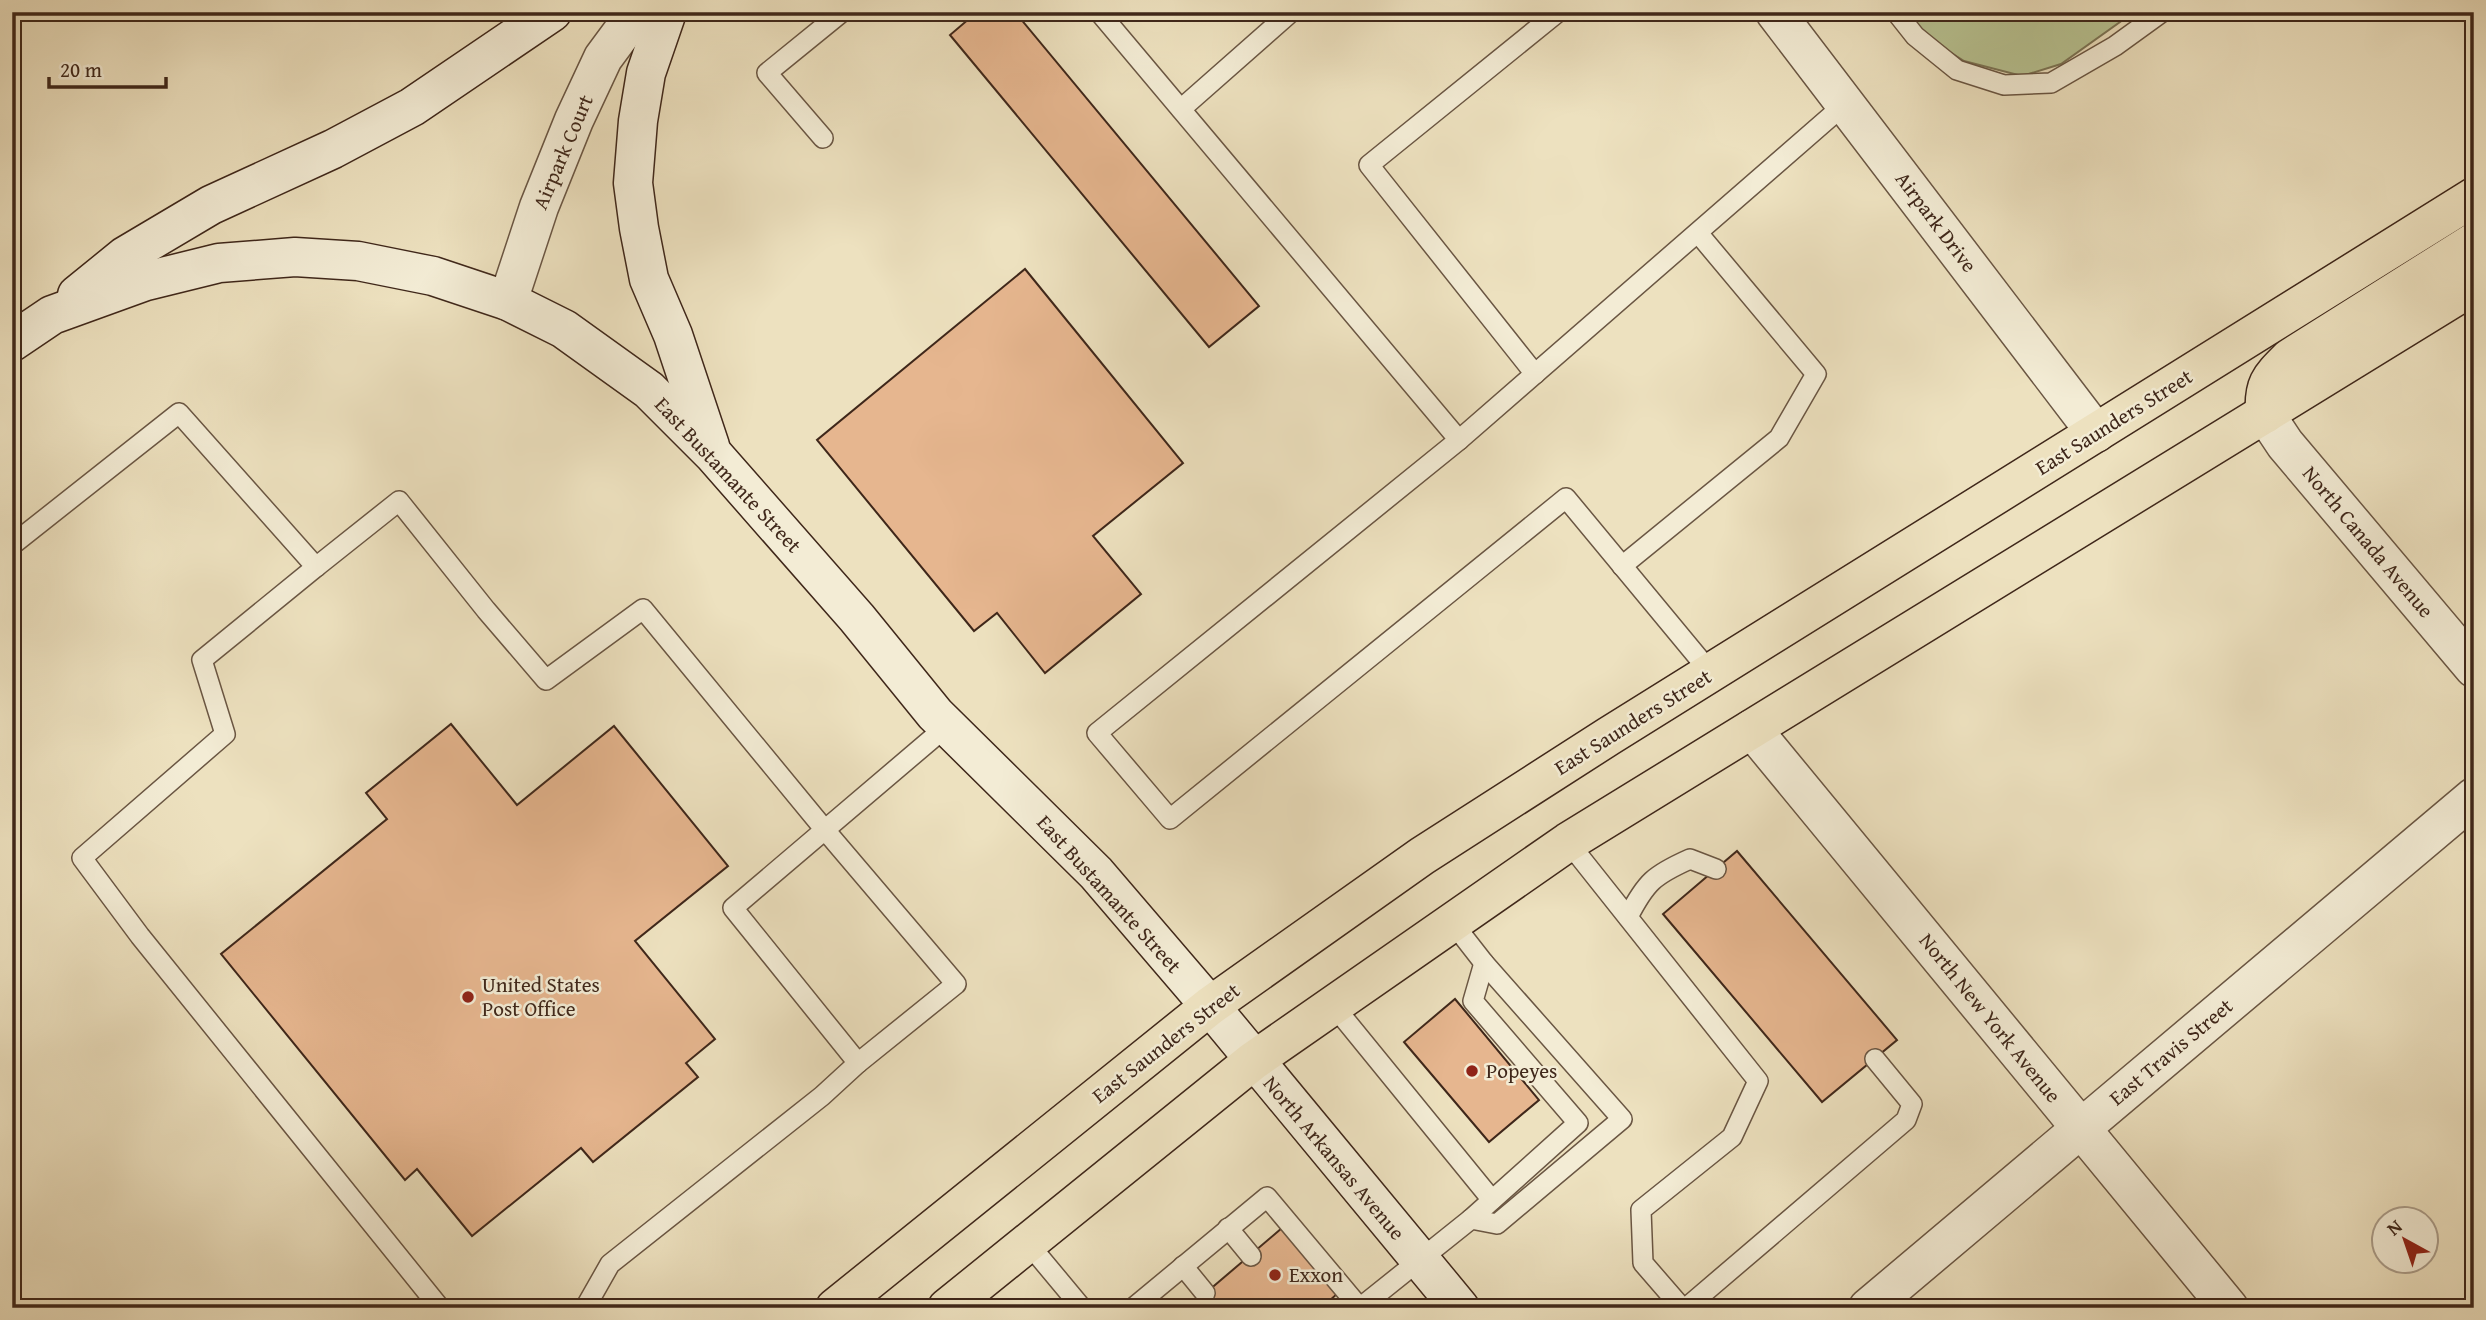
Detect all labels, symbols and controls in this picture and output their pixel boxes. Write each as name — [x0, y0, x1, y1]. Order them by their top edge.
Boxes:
scale bar — [49, 46, 166, 90]
text: 20 m — [60, 54, 102, 85]
street label: Airpark Court — [524, 89, 601, 214]
street label: Airpark Drive — [1888, 165, 1985, 279]
street label: East Saunders Street — [2029, 360, 2199, 482]
street label: East Bustamante Street — [648, 390, 810, 560]
street label: North Canada Avenue — [2295, 459, 2441, 625]
street label: East Saunders Street — [1548, 660, 1718, 782]
street label: East Bustamante Street — [1030, 808, 1189, 980]
street label: North New York Avenue — [1912, 926, 2069, 1109]
place label: United States Post Office — [482, 969, 600, 1024]
street label: East Saunders Street — [1085, 975, 1247, 1110]
marker: United States Post Office — [460, 989, 476, 1005]
street label: East Travis Street — [2102, 990, 2240, 1113]
place label: Popeyes — [1486, 1055, 1557, 1086]
marker: Popeyes — [1464, 1063, 1480, 1079]
street label: North Arkansas Avenue — [1256, 1069, 1413, 1247]
north arrow — [2370, 1204, 2440, 1274]
text: N — [2380, 1212, 2408, 1242]
place label: Exxon — [1289, 1259, 1343, 1290]
marker: Exxon — [1267, 1267, 1283, 1283]

